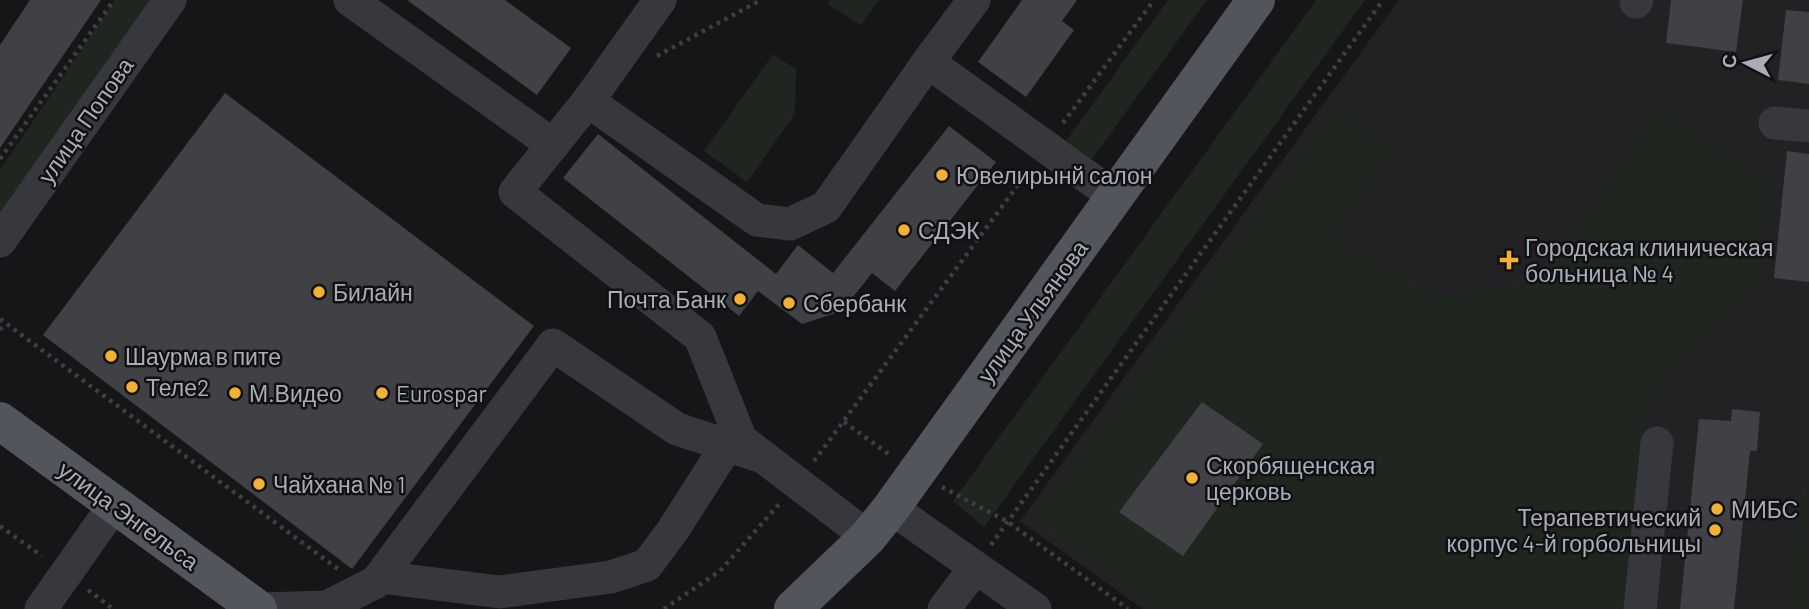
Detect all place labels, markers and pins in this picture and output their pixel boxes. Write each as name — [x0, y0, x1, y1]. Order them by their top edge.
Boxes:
place label: Ювелирынй салон — [956, 161, 1152, 189]
marker: Ювелирынй салон — [934, 167, 950, 183]
place label: СДЭК — [918, 216, 980, 244]
marker: СДЭК — [896, 222, 912, 238]
place label: Городская клиническая больница № 4 — [1525, 233, 1773, 287]
marker: Городская клиническая больница № 4 — [1499, 250, 1519, 270]
place label: Билайн — [333, 278, 413, 306]
marker: Билайн — [311, 284, 327, 300]
place label: Почта Банк — [607, 285, 727, 313]
place label: Сбербанк — [803, 289, 907, 317]
marker: Почта Банк — [732, 291, 748, 307]
marker: Сбербанк — [781, 295, 797, 311]
place label: Шаурма в пите — [125, 342, 281, 370]
marker: Шаурма в пите — [103, 348, 119, 364]
place label: Теле2 — [146, 373, 209, 401]
marker: Теле2 — [124, 379, 140, 395]
place label: М.Видео — [249, 379, 342, 407]
place label: Eurospar — [396, 379, 488, 407]
marker: М.Видео — [227, 385, 243, 401]
marker: Eurospar — [374, 385, 390, 401]
place label: Скорбященская церковь — [1206, 451, 1375, 505]
place label: Чайхана № 1 — [273, 470, 405, 498]
marker: Скорбященская церковь — [1184, 470, 1200, 486]
marker: Чайхана № 1 — [251, 476, 267, 492]
place label: МИБС — [1731, 495, 1798, 523]
marker: МИБС — [1709, 501, 1725, 517]
place label: Терапевтический корпус 4-й горбольницы — [1447, 503, 1701, 557]
marker: Терапевтический корпус 4-й горбольницы — [1707, 522, 1723, 538]

